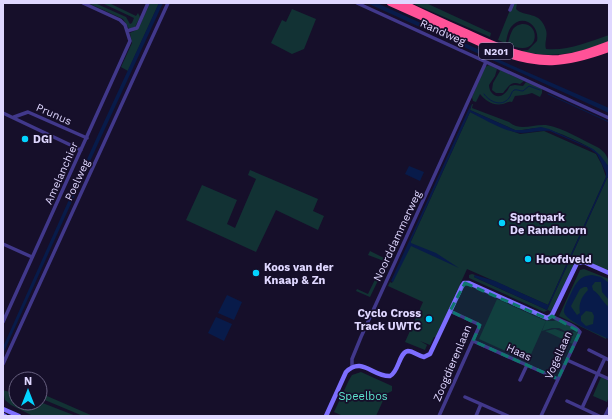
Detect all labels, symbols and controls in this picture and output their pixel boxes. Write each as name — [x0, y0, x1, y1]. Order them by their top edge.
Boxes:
street label: Randweg — [418, 17, 468, 48]
road number: N201 — [479, 43, 513, 59]
street label: Prunus — [34, 101, 74, 128]
place label: DGI — [33, 133, 52, 146]
marker: DGI — [20, 134, 30, 144]
street label: Amelanchier — [42, 139, 81, 207]
street label: Poelweg — [62, 157, 93, 203]
street label: Noorddammerweg — [371, 189, 424, 284]
place label: Sportpark De Randhoorn — [510, 211, 587, 237]
marker: Sportpark De Randhoorn — [497, 218, 507, 228]
place label: Hoofdveld — [536, 253, 592, 266]
marker: Hoofdveld — [523, 254, 533, 264]
place label: Koos van der Knaap & Zn — [264, 261, 334, 287]
marker: Koos van der Knaap & Zn — [251, 268, 261, 278]
place label: Cyclo Cross Track UWTC — [354, 307, 422, 333]
marker: Cyclo Cross Track UWTC — [424, 314, 434, 324]
street label: Zoogdierenlaan — [430, 323, 474, 403]
street label: Vogellaan — [542, 329, 575, 381]
street label: Haas — [504, 341, 534, 364]
north arrow — [8, 371, 48, 411]
text: N — [24, 375, 32, 388]
park label: Speelbos — [338, 390, 388, 403]

